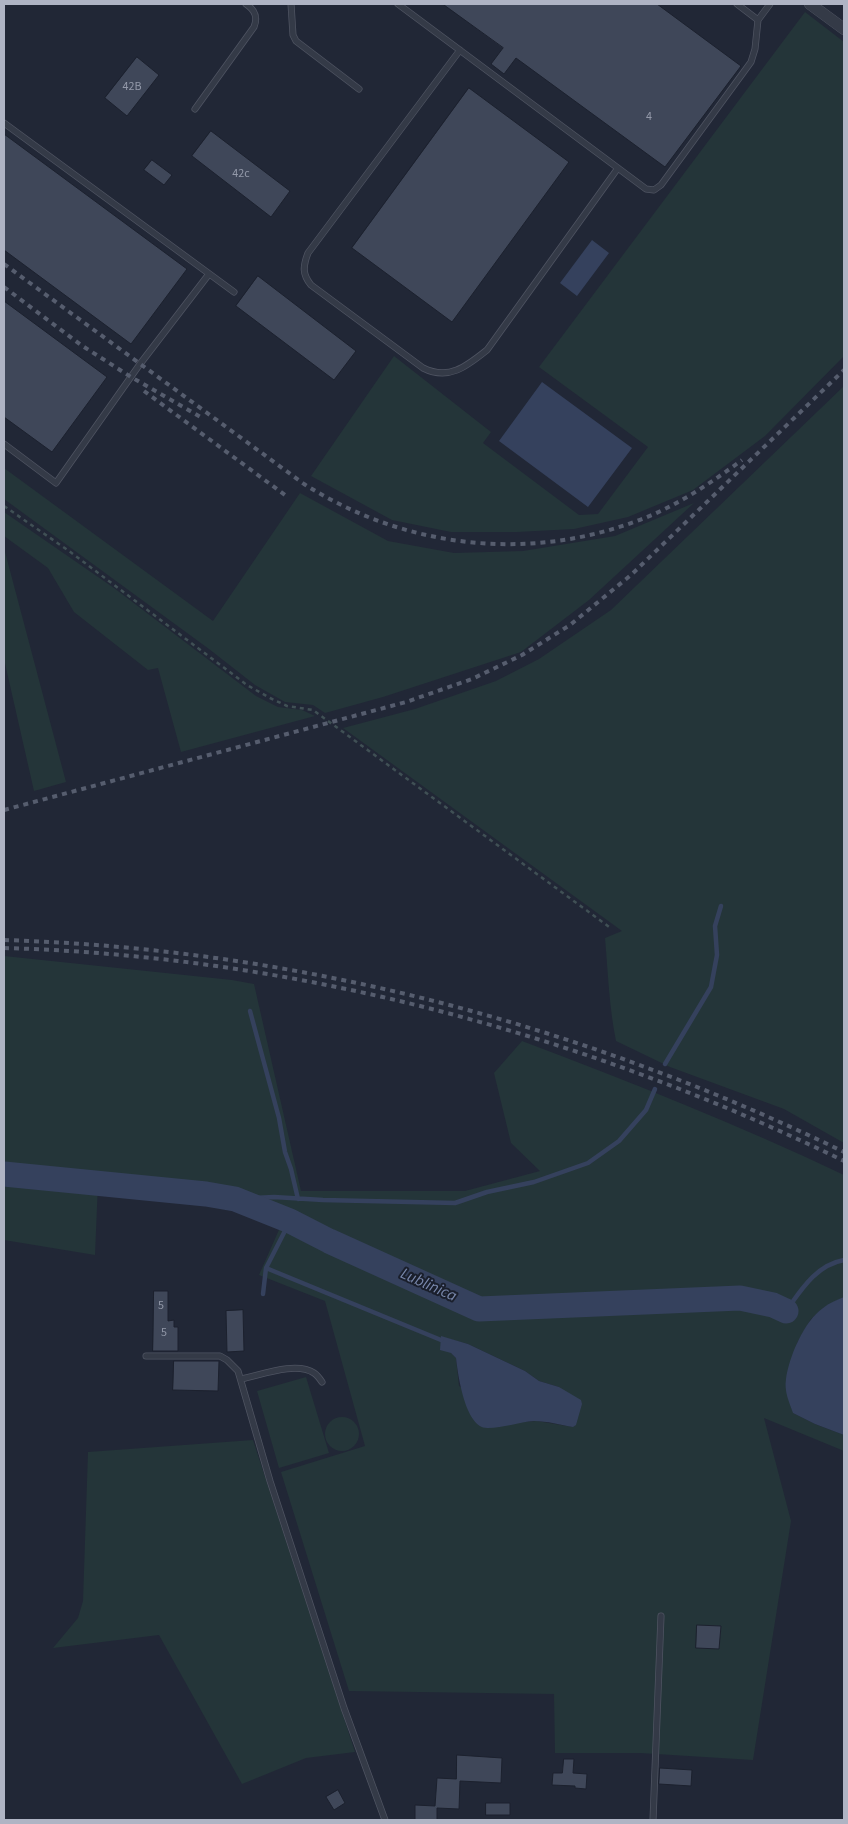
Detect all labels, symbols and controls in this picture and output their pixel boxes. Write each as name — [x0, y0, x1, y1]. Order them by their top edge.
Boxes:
house number: 42B — [123, 80, 141, 94]
house number: 4 — [646, 110, 652, 124]
house number: 42c — [232, 167, 250, 181]
water label: Lublinica — [397, 1265, 459, 1307]
house number: 5 — [158, 1299, 164, 1313]
house number: 5 — [161, 1326, 167, 1340]

